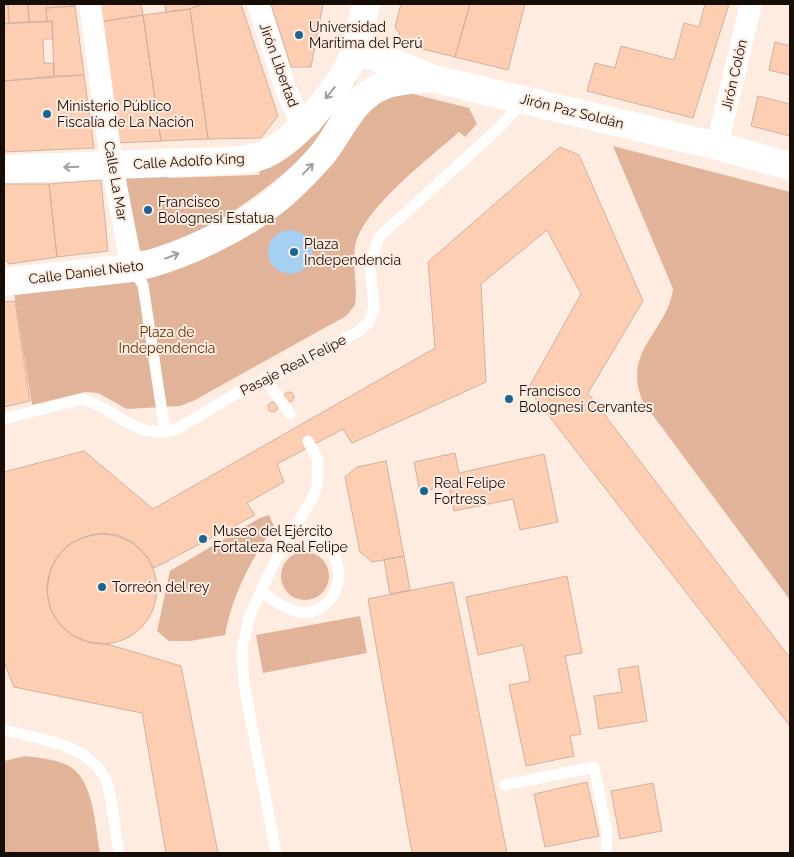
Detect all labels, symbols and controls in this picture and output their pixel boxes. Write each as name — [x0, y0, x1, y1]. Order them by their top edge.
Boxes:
place label: Universidad Marítima del Perú — [309, 19, 423, 51]
street label: Jirón Libertad — [256, 21, 302, 109]
marker: Universidad Marítima del Perú — [293, 29, 305, 41]
street label: Jirón Colón — [718, 38, 750, 112]
one-way arrow — [324, 87, 335, 100]
street label: Jirón Paz Soldán — [518, 90, 626, 132]
place label: Ministerio Público Fiscalía de La Nación — [57, 98, 194, 130]
marker: Ministerio Público Fiscalía de La Nación — [41, 108, 53, 120]
street label: Calle La Mar — [101, 140, 131, 222]
street label: Calle Adolfo King — [133, 150, 245, 172]
one-way arrow — [63, 162, 79, 171]
one-way arrow — [302, 163, 314, 175]
place label: Francisco Bolognesi Estatua — [158, 194, 274, 226]
marker: Francisco Bolognesi Estatua — [142, 204, 154, 216]
place label: Plaza Independencia — [304, 236, 401, 268]
marker: Plaza Independencia — [288, 246, 300, 258]
one-way arrow — [164, 251, 180, 260]
street label: Calle Daniel Nieto — [28, 257, 144, 287]
park label: Plaza de Independencia — [118, 324, 216, 356]
street label: Pasaje Real Felipe — [237, 331, 349, 399]
place label: Francisco Bolognesi Cervantes — [519, 383, 653, 415]
marker: Francisco Bolognesi Cervantes — [503, 393, 515, 405]
place label: Real Felipe Fortress — [434, 475, 505, 507]
marker: Real Felipe Fortress — [418, 485, 430, 497]
place label: Museo del Ejército Fortaleza Real Felipe — [213, 523, 348, 555]
marker: Museo del Ejército Fortaleza Real Felipe — [197, 533, 209, 545]
place label: Torreón del rey — [112, 579, 210, 595]
marker: Torreón del rey — [96, 581, 108, 593]

